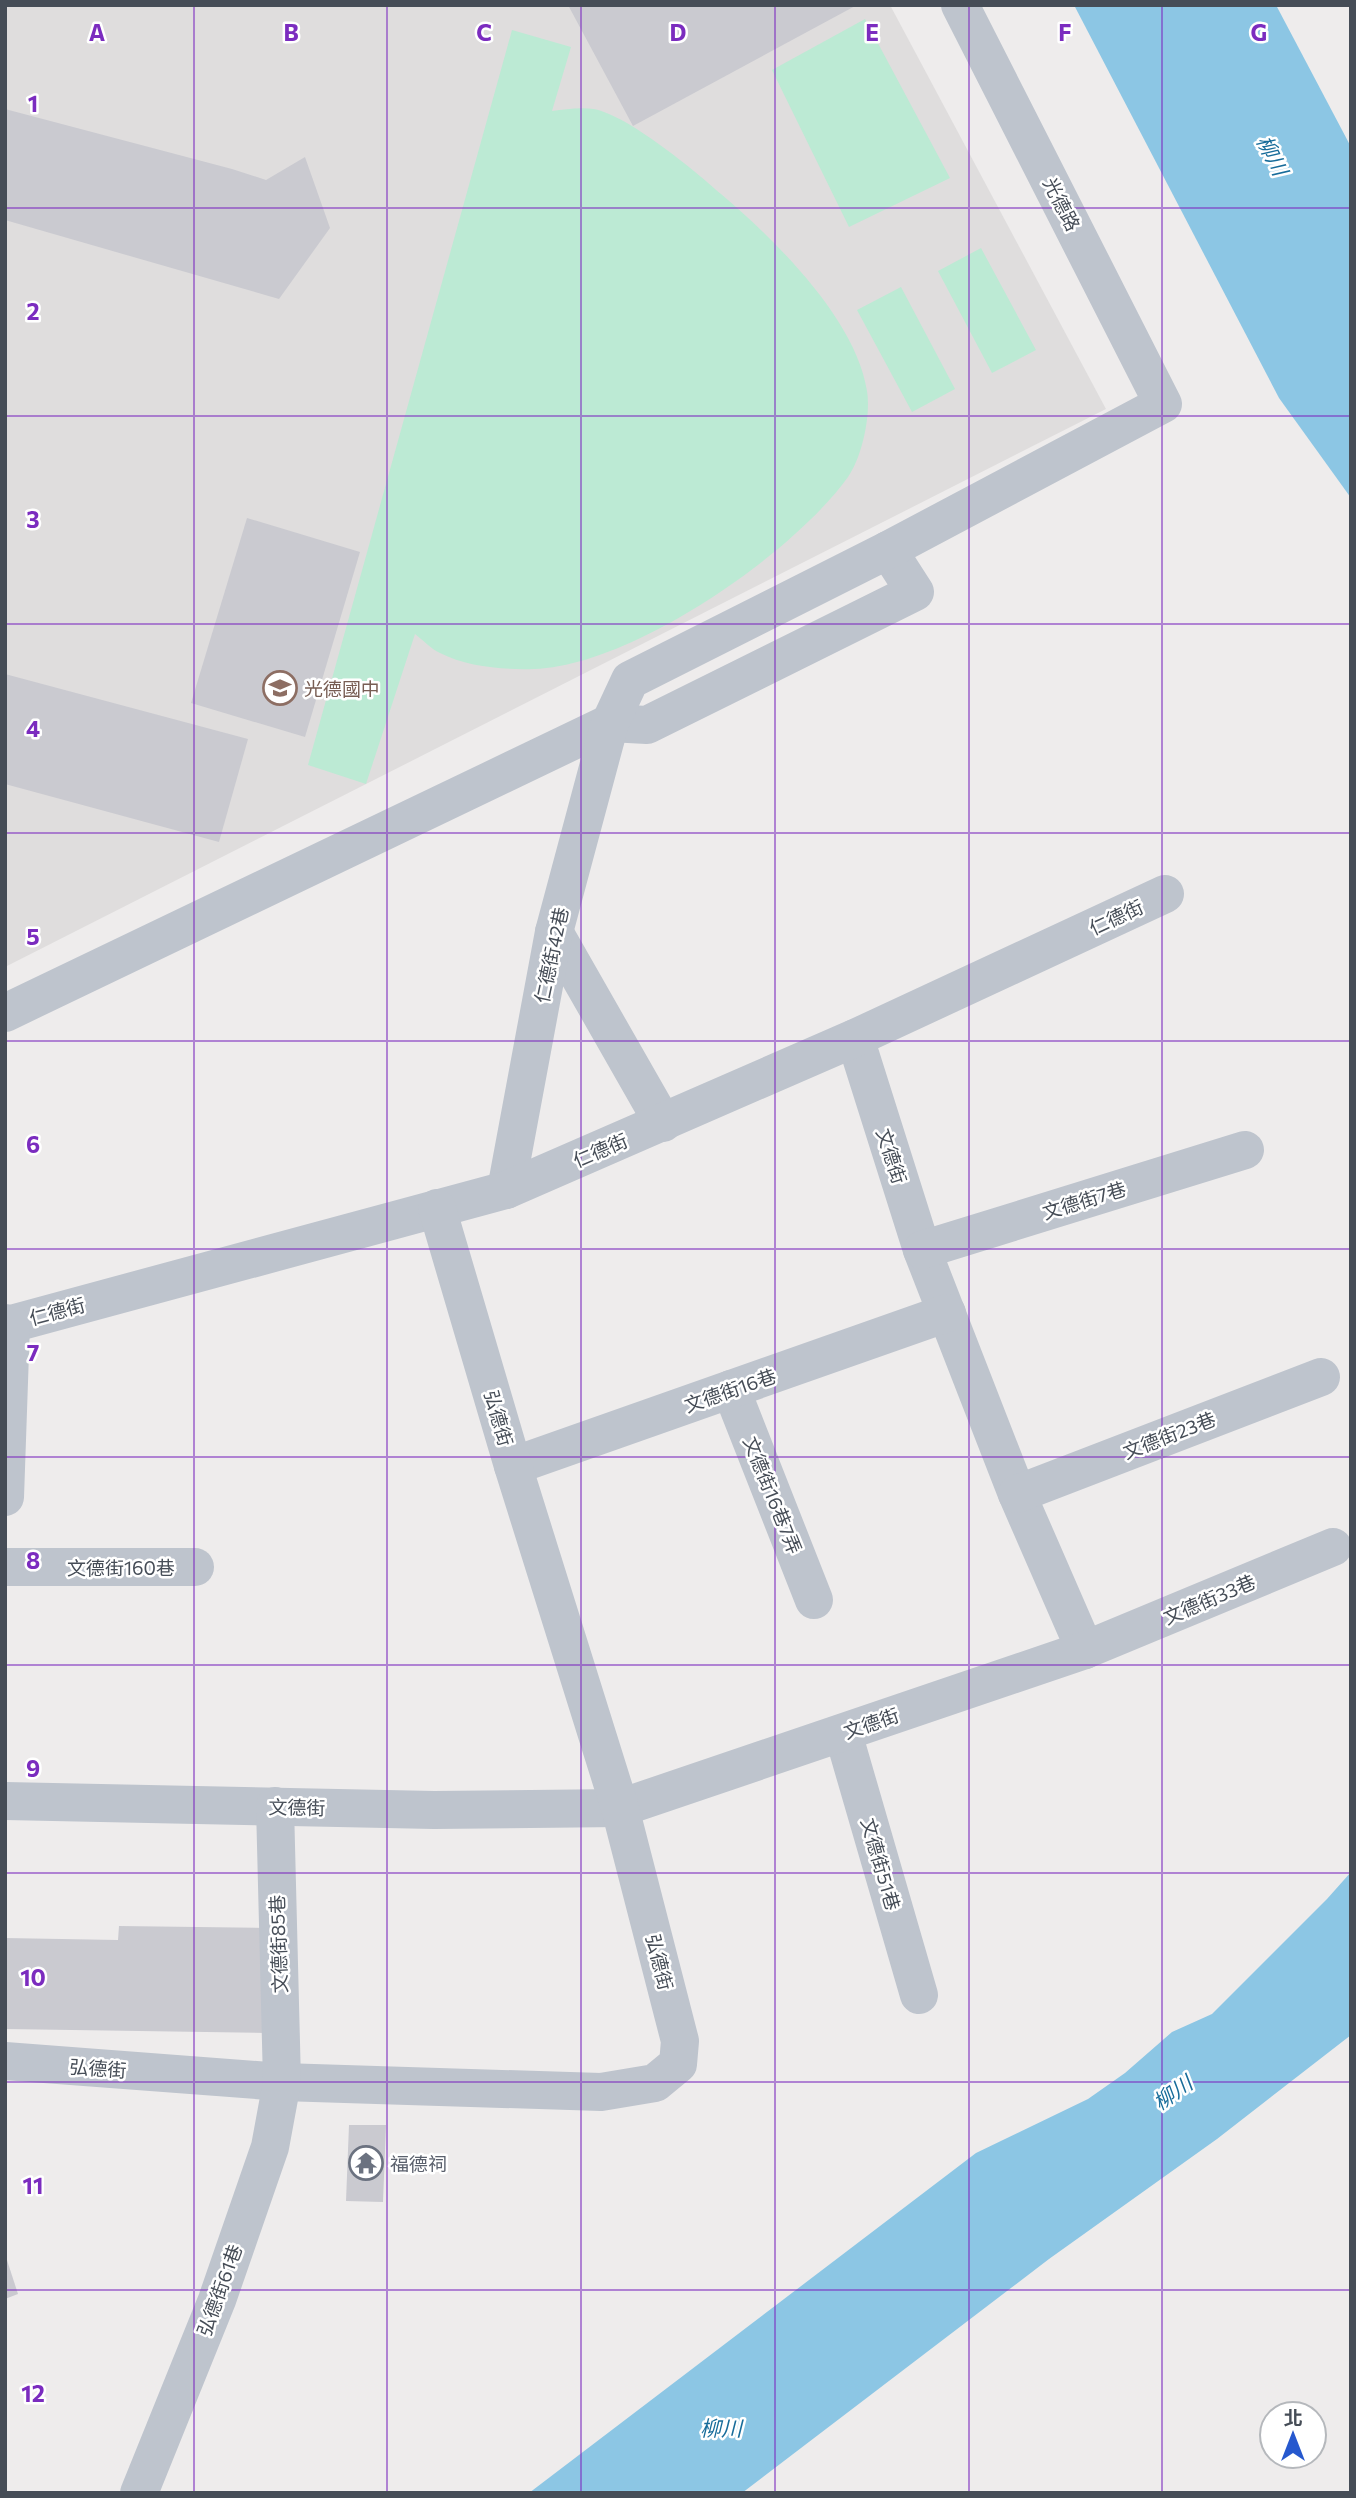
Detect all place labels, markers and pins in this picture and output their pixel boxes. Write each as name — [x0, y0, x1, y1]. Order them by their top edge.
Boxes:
school or university icon: 光德國中 — [261, 669, 299, 707]
place label: 光德國中 — [304, 677, 380, 700]
temple icon: 福德祠 — [347, 2144, 385, 2182]
place label: 福德祠 — [390, 2152, 447, 2175]

